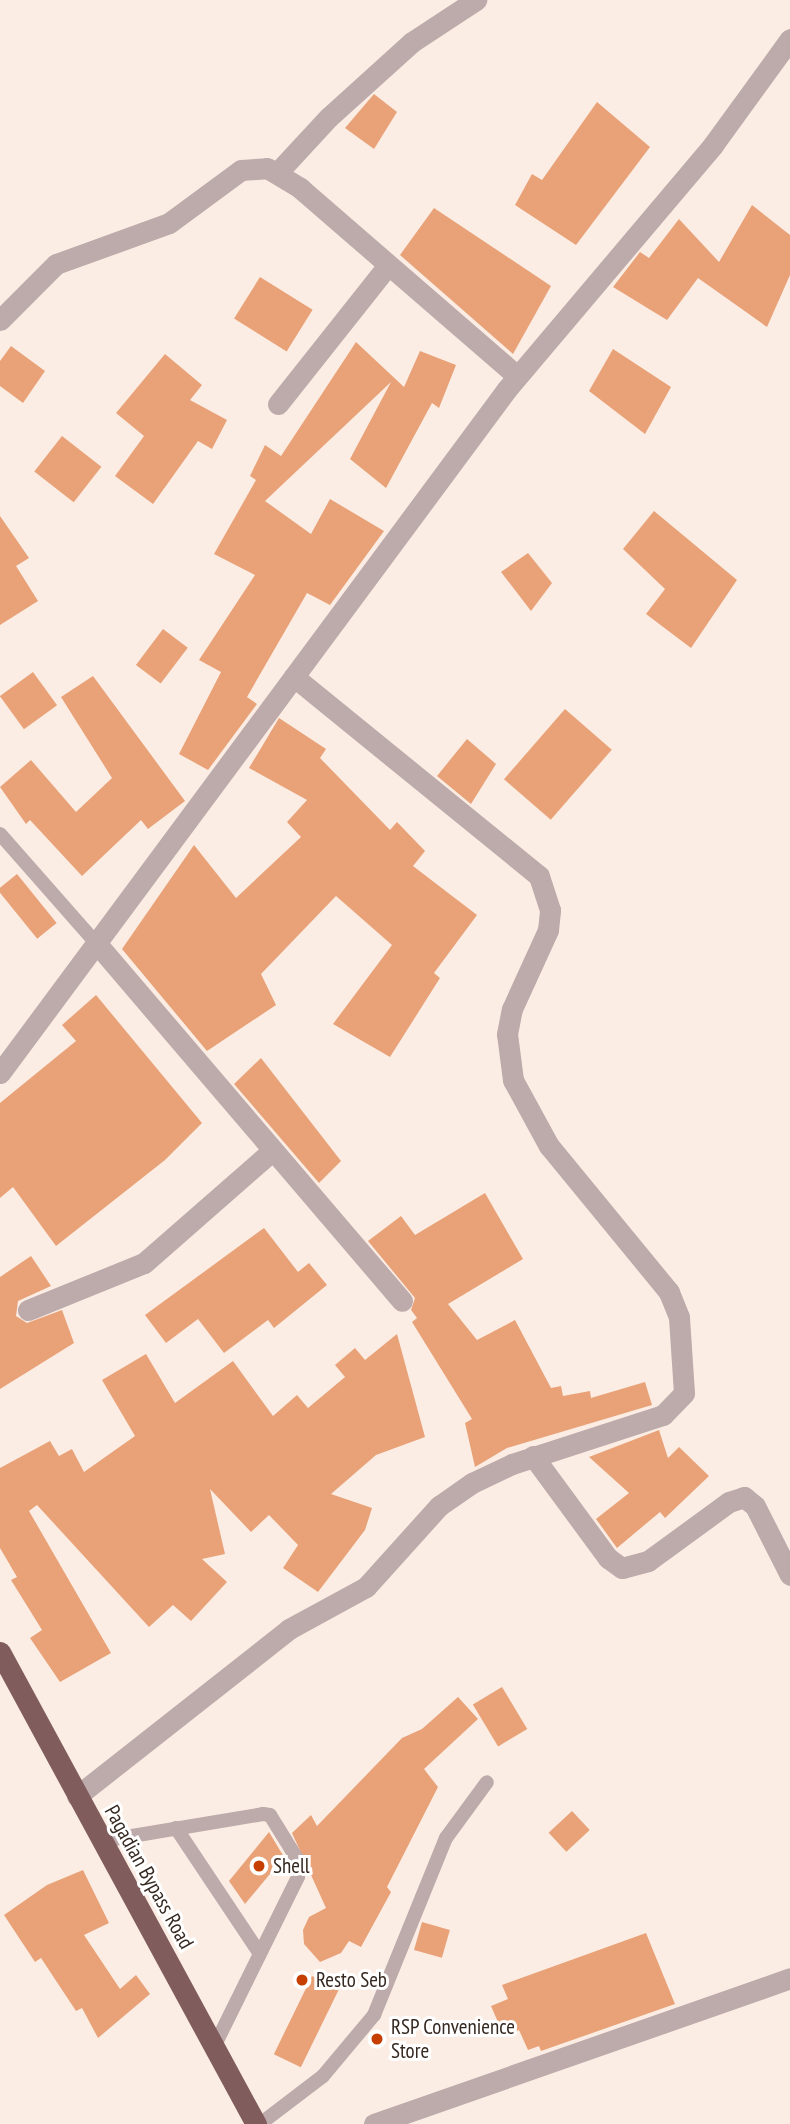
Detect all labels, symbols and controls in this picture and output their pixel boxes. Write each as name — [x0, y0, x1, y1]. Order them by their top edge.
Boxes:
street label: Pagadian Bypass Road — [99, 1801, 199, 1953]
place label: Shell — [273, 1853, 310, 1879]
marker: Shell — [251, 1858, 267, 1874]
place label: Resto Seb — [316, 1967, 387, 1993]
marker: Resto Seb — [294, 1972, 310, 1988]
place label: RSP Convenience Store — [391, 2014, 516, 2064]
marker: RSP Convenience Store — [369, 2031, 385, 2047]

